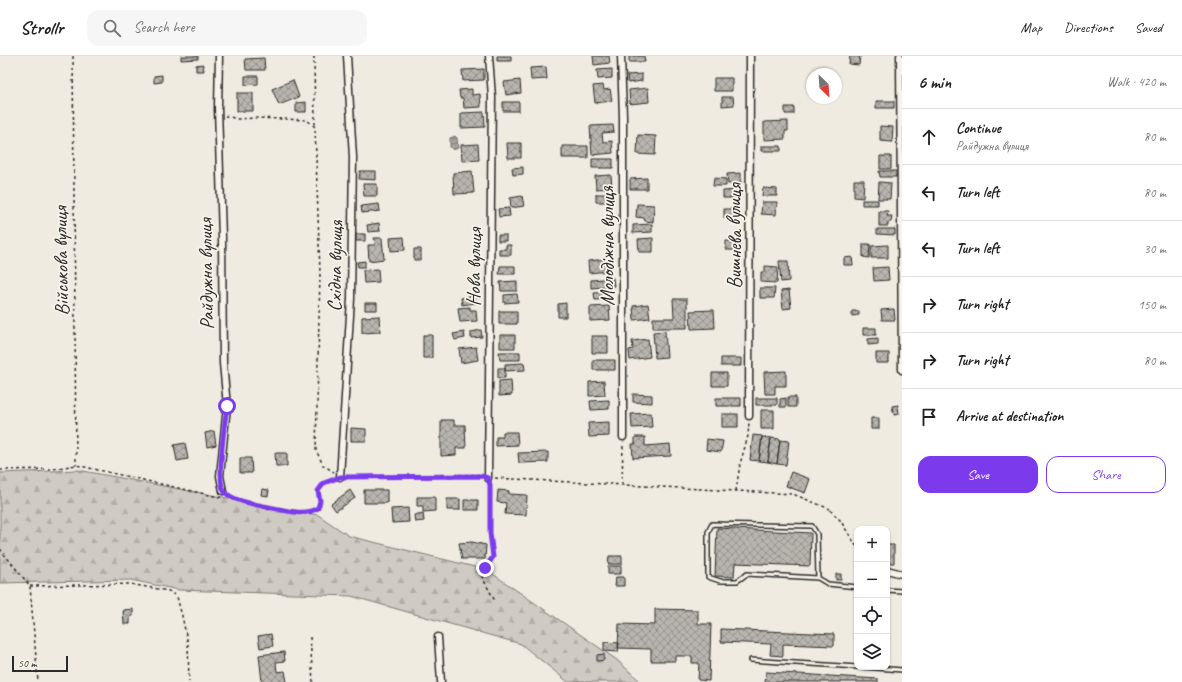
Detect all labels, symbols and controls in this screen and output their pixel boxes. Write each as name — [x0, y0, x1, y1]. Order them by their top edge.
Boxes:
search box — [87, 10, 367, 46]
text: Strollr — [20, 16, 63, 40]
icon: search — [101, 17, 123, 39]
text: Search here — [133, 18, 195, 37]
text: Map — [1021, 19, 1042, 36]
text: Directions — [1064, 19, 1113, 36]
text: Saved — [1135, 19, 1162, 36]
north arrow — [806, 68, 842, 104]
text: 6 min — [918, 72, 951, 93]
text: Walk · 420 m — [1107, 74, 1166, 90]
text: Continue — [956, 119, 1001, 138]
icon: ahead — [918, 126, 940, 148]
text: 80 m — [1144, 129, 1166, 145]
text: Райдужна вулиця — [956, 138, 1028, 154]
street label: Вишнева вулиця — [722, 181, 747, 289]
icon: left — [918, 182, 940, 204]
text: Turn left — [956, 183, 999, 202]
text: 80 m — [1144, 185, 1166, 201]
street label: Молодіжна вулиця — [595, 186, 620, 306]
street label: Військова вулиця — [48, 204, 74, 316]
street label: Райдужна вулиця — [193, 217, 219, 330]
street label: Східна вулиця — [322, 219, 348, 312]
street label: Нова вулиця — [461, 226, 487, 306]
icon: left — [918, 238, 940, 260]
text: Turn left — [956, 239, 999, 258]
text: 30 m — [1144, 241, 1166, 257]
icon: right — [918, 294, 940, 316]
text: Turn right — [956, 295, 1009, 314]
text: 150 m — [1138, 297, 1166, 313]
icon: right — [918, 350, 940, 372]
text: Turn right — [956, 351, 1009, 370]
text: 80 m — [1144, 353, 1166, 369]
route start — [218, 397, 236, 415]
icon: arrive — [918, 406, 940, 428]
text: Arrive at destination — [956, 407, 1063, 426]
button: Save — [918, 456, 1038, 493]
button: Share — [1046, 456, 1166, 493]
map controls — [854, 526, 890, 670]
button: + — [854, 526, 890, 562]
route end — [476, 559, 494, 577]
button: − — [854, 562, 890, 598]
button: locate — [854, 598, 890, 634]
button: layers — [854, 634, 890, 670]
scale bar — [12, 654, 68, 673]
text: 50 m — [18, 656, 37, 670]

